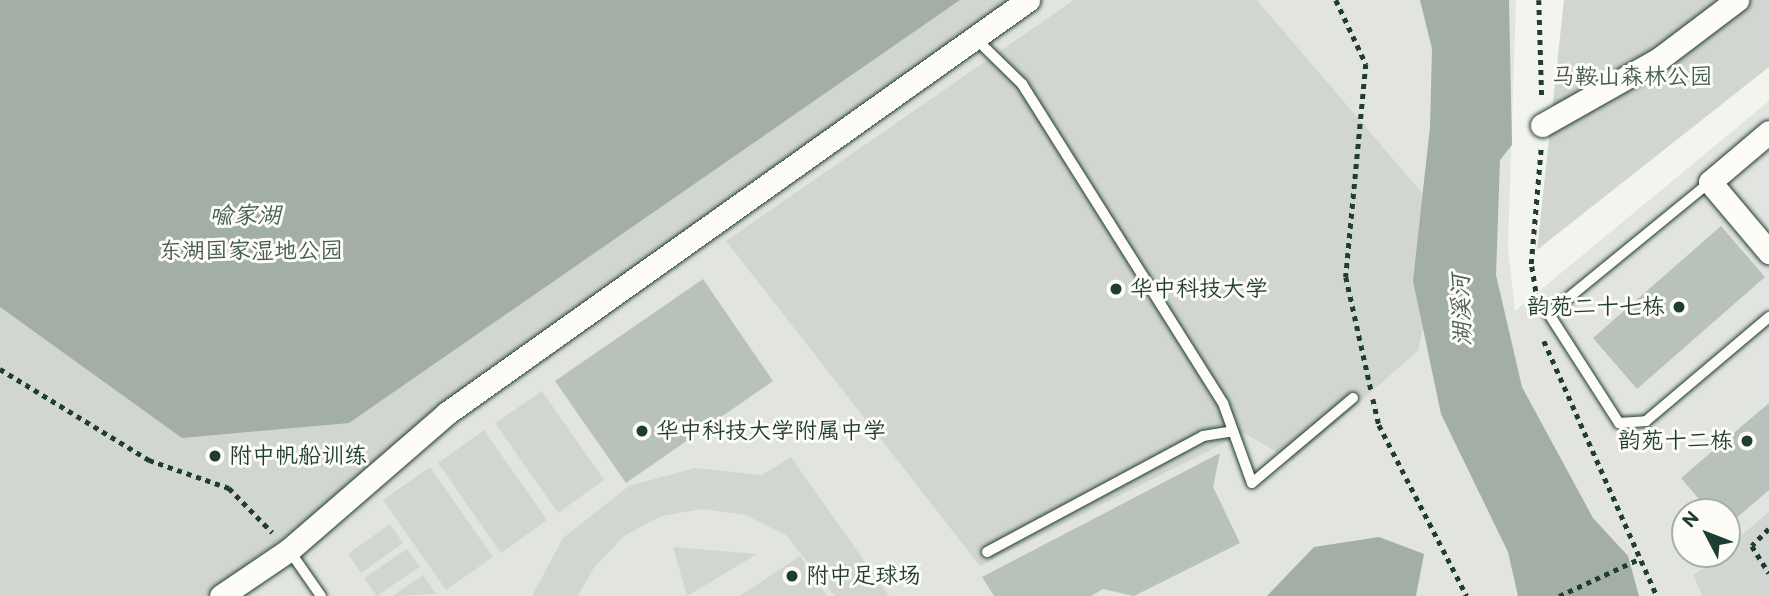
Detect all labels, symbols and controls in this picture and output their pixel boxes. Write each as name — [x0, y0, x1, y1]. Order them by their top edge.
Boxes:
park label: 马鞍山森林公园 — [1552, 63, 1712, 91]
water label: 喻家湖 — [209, 202, 281, 230]
park label: 东湖国家湿地公园 — [159, 237, 343, 265]
water label: 湖溪河 — [1446, 274, 1478, 346]
place label: 华中科技大学 — [1130, 275, 1268, 303]
marker: 华中科技大学 — [1108, 281, 1124, 297]
place label: 韵苑二十七栋 — [1527, 293, 1665, 321]
marker: 韵苑二十七栋 — [1671, 299, 1687, 315]
place label: 华中科技大学附属中学 — [656, 417, 886, 445]
marker: 华中科技大学附属中学 — [634, 423, 650, 439]
place label: 韵苑十二栋 — [1618, 427, 1733, 455]
marker: 韵苑十二栋 — [1739, 433, 1755, 449]
place label: 附中帆船训练 — [229, 442, 367, 470]
marker: 附中帆船训练 — [207, 448, 223, 464]
north arrow — [1671, 498, 1741, 568]
text: N — [1678, 507, 1705, 533]
place label: 附中足球场 — [806, 562, 921, 590]
marker: 附中足球场 — [784, 568, 800, 584]

